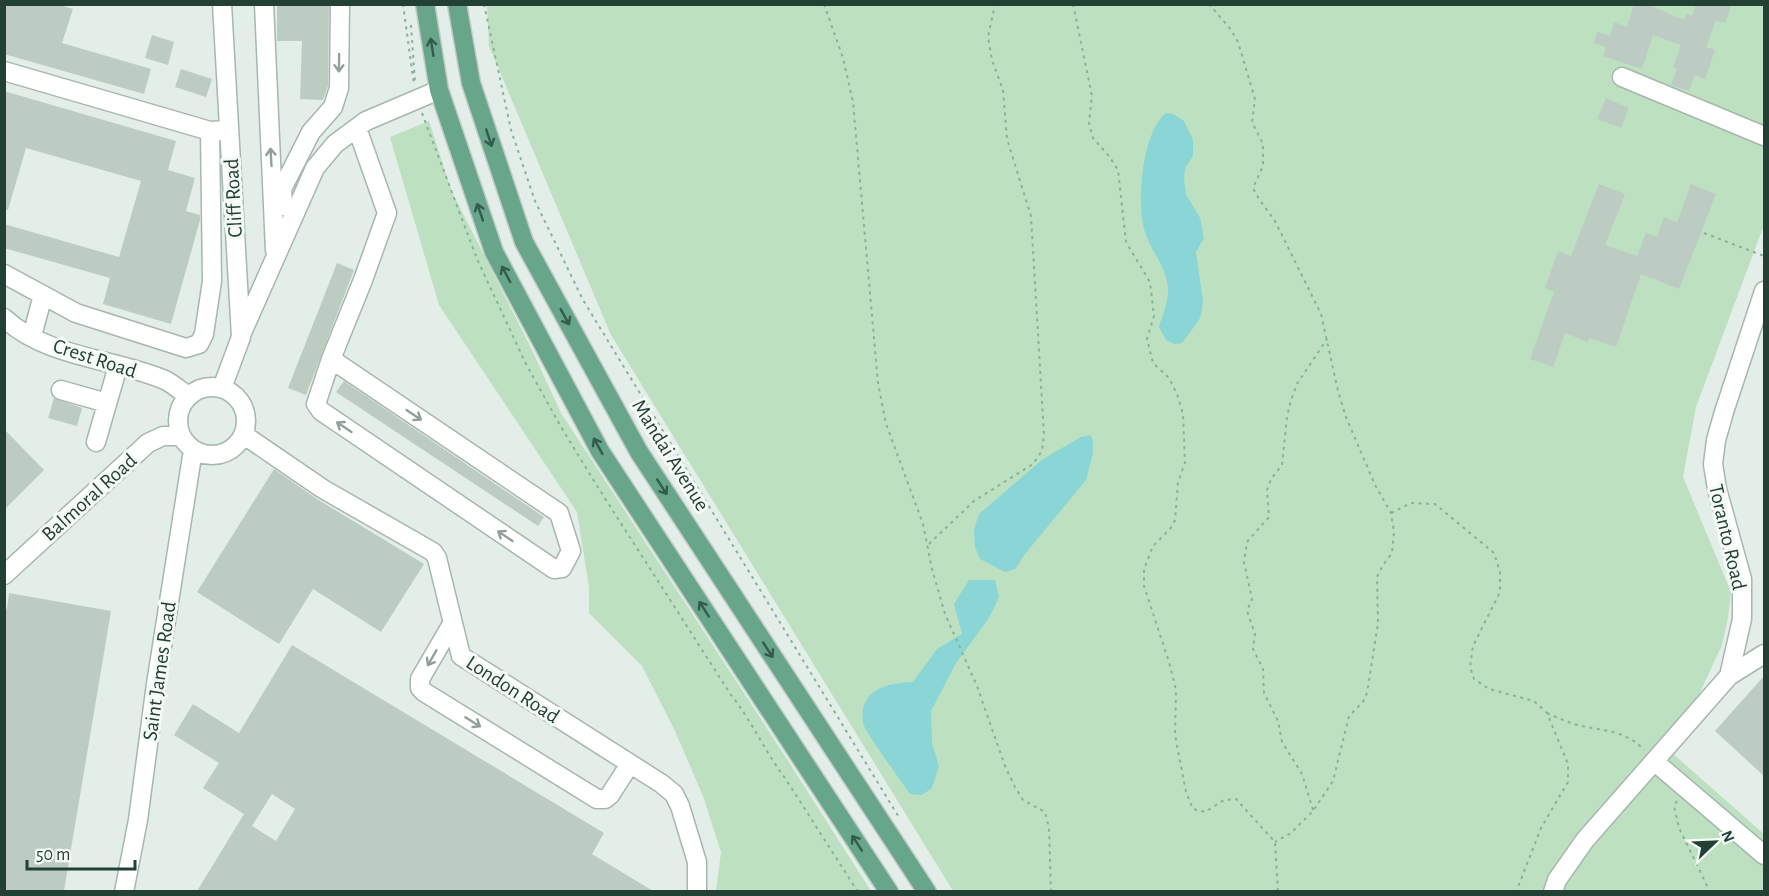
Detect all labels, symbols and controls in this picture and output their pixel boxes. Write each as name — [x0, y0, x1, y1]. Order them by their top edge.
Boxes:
one-way arrow — [426, 38, 437, 57]
one-way arrow — [334, 52, 345, 72]
one-way arrow — [485, 128, 496, 147]
one-way arrow — [266, 147, 277, 167]
street label: Cliff Road — [221, 158, 246, 238]
one-way arrow — [474, 203, 485, 221]
one-way arrow — [500, 266, 512, 283]
one-way arrow — [560, 308, 571, 326]
street label: Crest Road — [50, 335, 139, 382]
street label: Mandai Avenue — [628, 396, 713, 515]
one-way arrow — [406, 409, 422, 421]
one-way arrow — [336, 421, 352, 433]
one-way arrow — [591, 438, 603, 455]
street label: Balmoral Road — [38, 449, 141, 545]
one-way arrow — [655, 478, 668, 495]
street label: Toranto Road — [1705, 482, 1750, 592]
one-way arrow — [497, 530, 514, 542]
street label: Saint James Road — [139, 600, 180, 742]
one-way arrow — [698, 602, 710, 618]
one-way arrow — [762, 641, 775, 658]
one-way arrow — [426, 649, 438, 666]
street label: London Road — [462, 652, 563, 727]
one-way arrow — [465, 716, 482, 729]
north arrow — [1685, 812, 1745, 872]
text: N — [1718, 828, 1737, 845]
scale bar — [27, 833, 135, 871]
one-way arrow — [851, 835, 863, 851]
text: 50 m — [36, 846, 70, 864]

